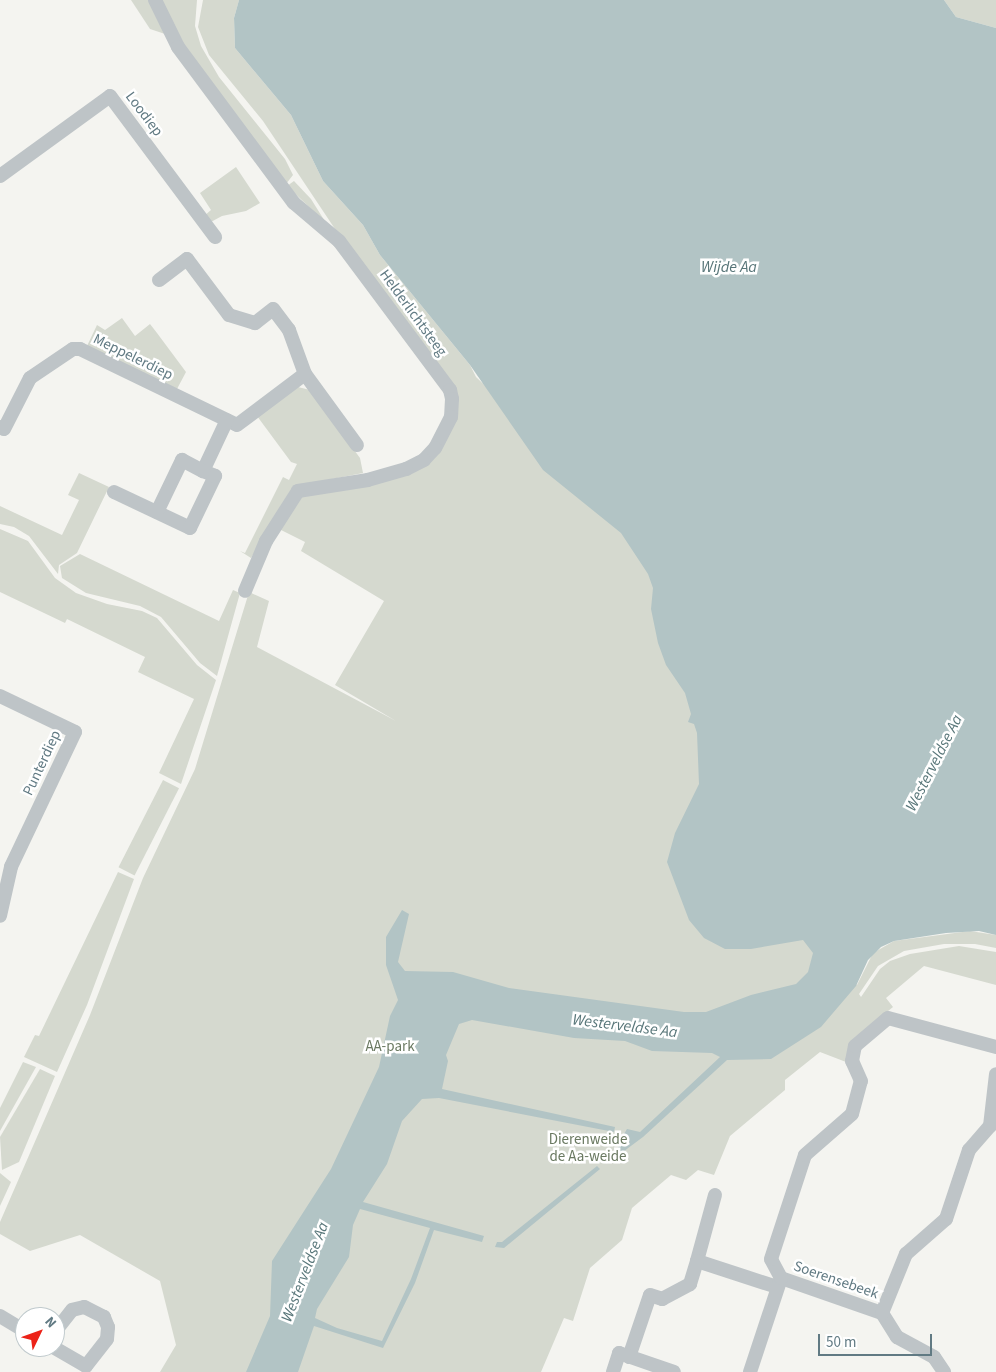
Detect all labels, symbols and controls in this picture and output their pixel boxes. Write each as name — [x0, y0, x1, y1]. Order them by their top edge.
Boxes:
street label: Loodiep — [121, 88, 167, 140]
water label: Wijde Aa — [701, 257, 757, 277]
street label: Helderlichtsteeg — [376, 266, 450, 360]
street label: Meppelerdiep — [90, 330, 176, 384]
water label: Westerveldse Aa — [901, 712, 967, 814]
street label: Punterdiep — [19, 727, 65, 799]
water label: Westerveldse Aa — [571, 1010, 679, 1042]
park label: AA-park — [365, 1038, 415, 1056]
park label: Dierenweide de Aa-weide — [549, 1130, 627, 1165]
water label: Westerveldse Aa — [277, 1219, 333, 1325]
street label: Soerensebeek — [791, 1257, 881, 1303]
north arrow — [15, 1307, 65, 1357]
text: N — [40, 1312, 61, 1333]
scale bar — [821, 1324, 935, 1356]
text: 50 m — [826, 1332, 856, 1353]

